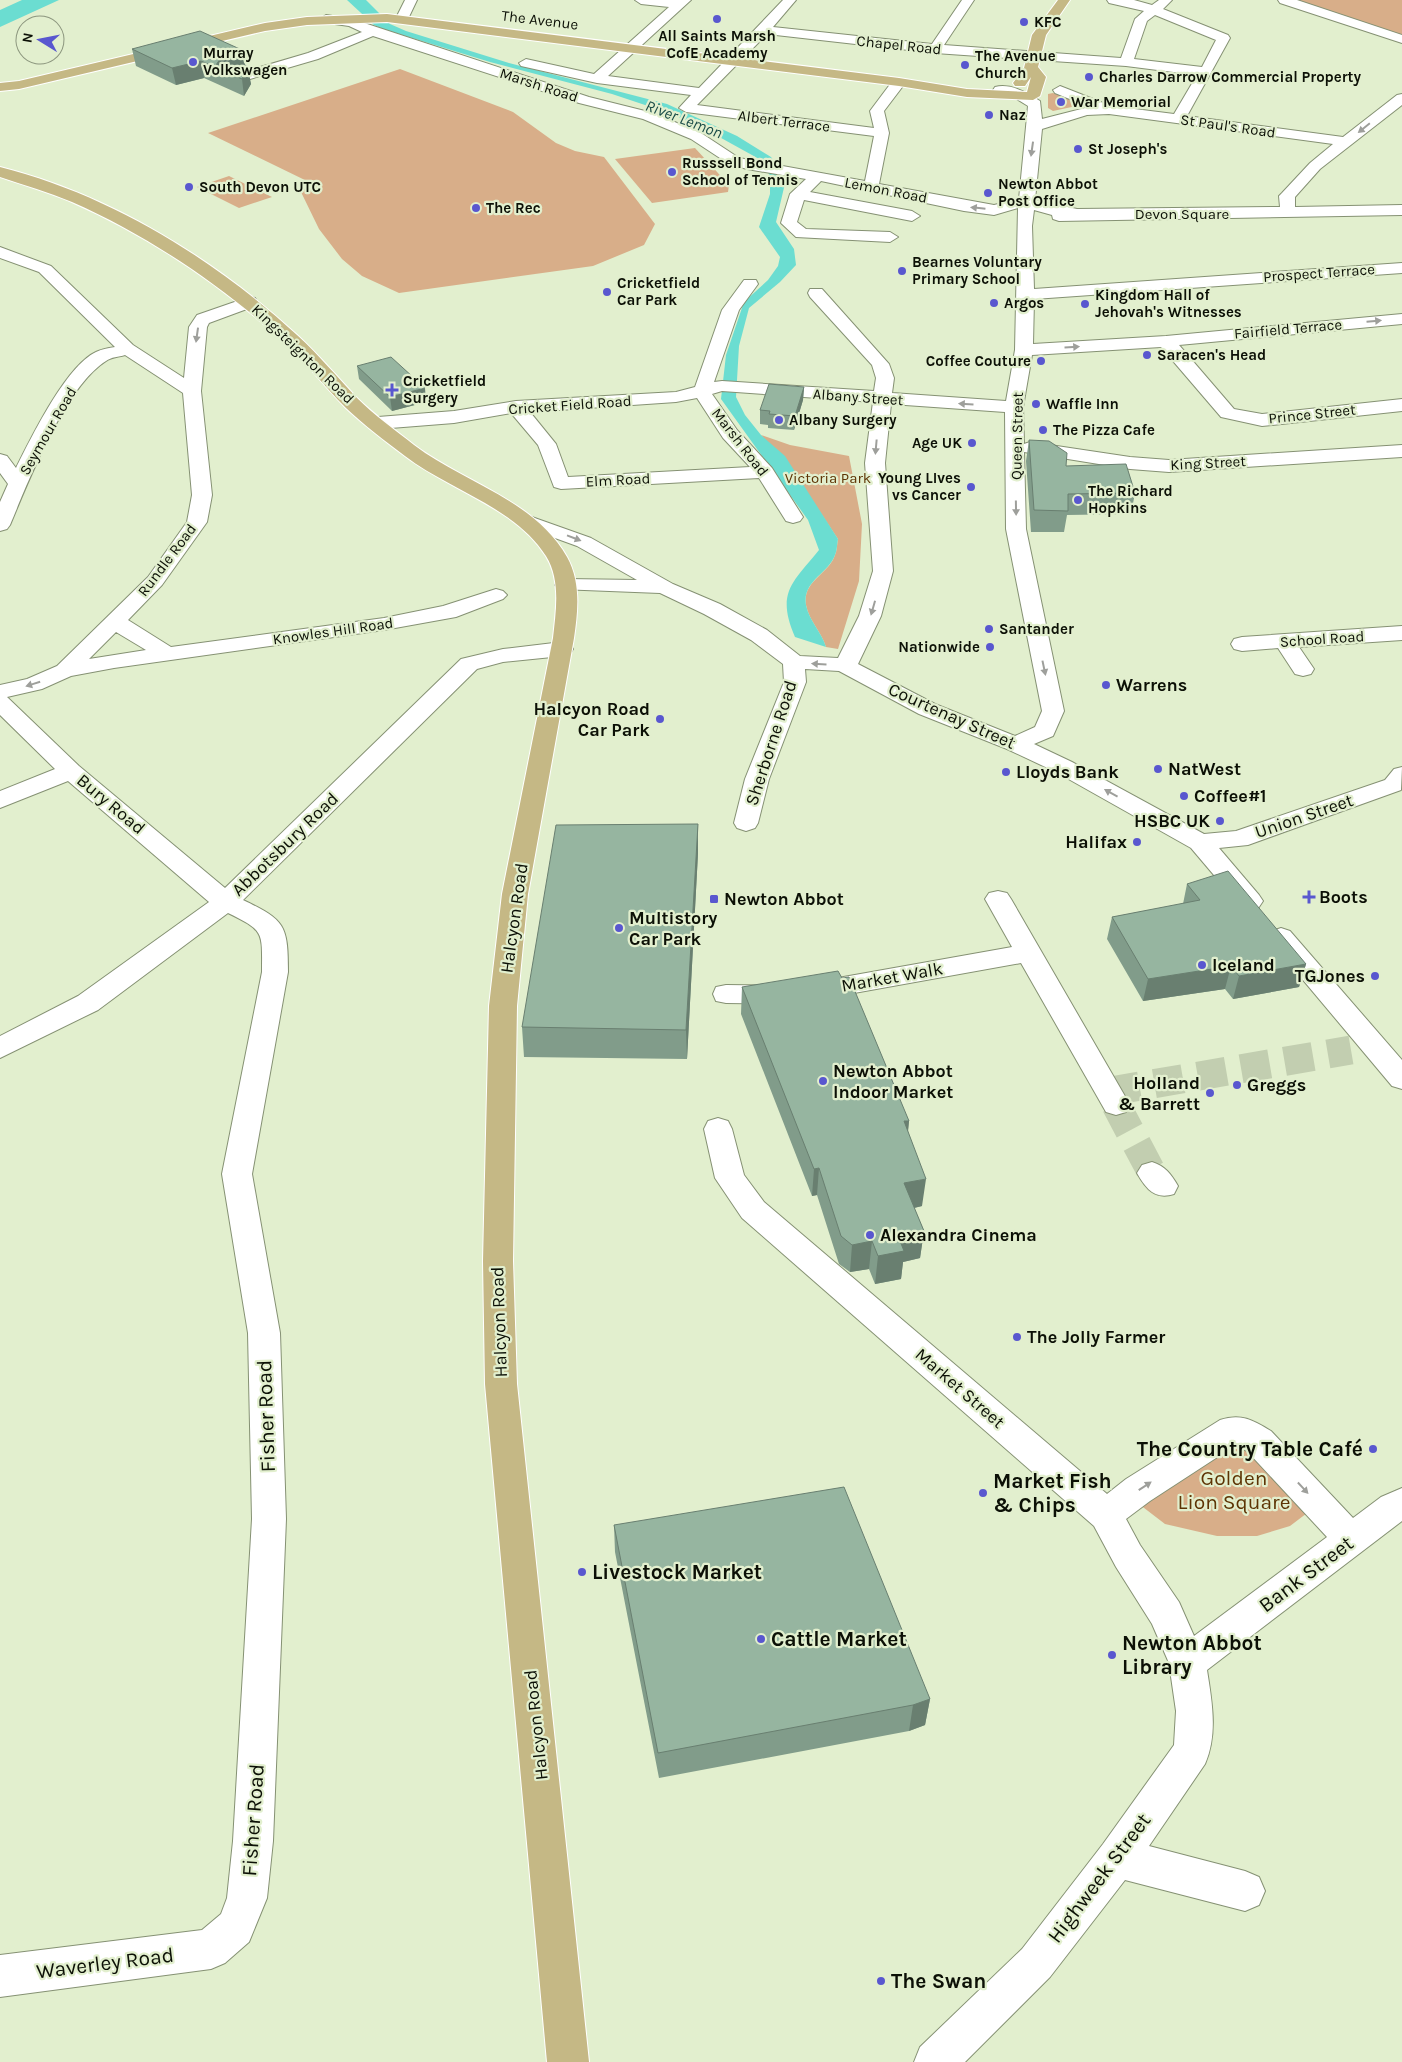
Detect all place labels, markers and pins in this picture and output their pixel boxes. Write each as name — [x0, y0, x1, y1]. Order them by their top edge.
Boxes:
marker: All Saints Marsh CofE Academy — [711, 13, 723, 25]
place label: KFC — [1034, 13, 1062, 31]
marker: KFC — [1018, 16, 1030, 28]
place label: All Saints Marsh CofE Academy — [658, 27, 776, 62]
place label: Murray Volkswagen — [203, 44, 287, 79]
place label: The Avenue Church — [975, 47, 1056, 82]
marker: Murray Volkswagen — [187, 56, 199, 68]
marker: The Avenue Church — [959, 59, 971, 71]
place label: Charles Darrow Commercial Property — [1099, 68, 1362, 86]
marker: Charles Darrow Commercial Property — [1083, 71, 1095, 83]
place label: War Memorial — [1071, 93, 1171, 111]
marker: War Memorial — [1055, 96, 1067, 108]
place label: Naz — [999, 106, 1026, 124]
marker: Naz — [983, 109, 995, 121]
place label: St Joseph's — [1088, 140, 1167, 158]
marker: St Joseph's — [1072, 143, 1084, 155]
place label: Russsell Bond School of Tennis — [682, 154, 798, 189]
marker: Russsell Bond School of Tennis — [666, 166, 678, 178]
place label: Newton Abbot Post Office — [998, 175, 1098, 210]
place label: South Devon UTC — [199, 178, 321, 196]
marker: South Devon UTC — [183, 181, 195, 193]
marker: Newton Abbot Post Office — [982, 187, 994, 199]
place label: The Rec — [486, 199, 541, 217]
marker: The Rec — [470, 202, 482, 214]
place label: Bearnes Voluntary Primary School — [912, 253, 1042, 288]
marker: Bearnes Voluntary Primary School — [896, 265, 908, 277]
place label: Cricketfield Car Park — [617, 274, 700, 309]
marker: Cricketfield Car Park — [601, 286, 613, 298]
place label: Kingdom Hall of Jehovah's Witnesses — [1095, 286, 1242, 321]
place label: Argos — [1004, 294, 1044, 312]
marker: Argos — [988, 297, 1000, 309]
marker: Kingdom Hall of Jehovah's Witnesses — [1079, 298, 1091, 310]
place label: Saracen's Head — [1157, 346, 1266, 364]
marker: Saracen's Head — [1141, 349, 1153, 361]
place label: Coffee Couture — [926, 352, 1031, 370]
marker: Coffee Couture — [1035, 355, 1047, 367]
place label: Cricketfield Surgery — [403, 372, 486, 407]
marker: Cricketfield Surgery — [385, 383, 399, 397]
place label: Waffle Inn — [1046, 395, 1119, 413]
marker: Waffle Inn — [1030, 398, 1042, 410]
place label: Albany Surgery — [789, 411, 897, 429]
marker: Albany Surgery — [773, 414, 785, 426]
place label: The Pizza Cafe — [1053, 421, 1155, 439]
marker: The Pizza Cafe — [1037, 424, 1049, 436]
place label: Age UK — [912, 434, 962, 452]
marker: Age UK — [966, 437, 978, 449]
place label: Young LIves vs Cancer — [878, 469, 961, 504]
marker: Young LIves vs Cancer — [965, 481, 977, 493]
place label: The Richard Hopkins — [1088, 482, 1173, 517]
marker: The Richard Hopkins — [1072, 494, 1084, 506]
place label: Santander — [999, 620, 1074, 638]
marker: Santander — [983, 623, 995, 635]
place label: Nationwide — [898, 638, 980, 656]
marker: Nationwide — [984, 641, 996, 653]
place label: Warrens — [1116, 674, 1187, 696]
marker: Warrens — [1100, 679, 1112, 691]
place label: Halcyon Road Car Park — [533, 698, 650, 741]
marker: Halcyon Road Car Park — [654, 713, 666, 725]
place label: NatWest — [1168, 758, 1241, 780]
place label: Lloyds Bank — [1016, 761, 1119, 783]
marker: NatWest — [1152, 763, 1164, 775]
marker: Lloyds Bank — [1000, 766, 1012, 778]
place label: Coffee#1 — [1194, 785, 1267, 807]
marker: Coffee#1 — [1178, 790, 1190, 802]
place label: HSBC UK — [1134, 810, 1210, 832]
marker: HSBC UK — [1214, 815, 1226, 827]
place label: Halifax — [1065, 831, 1127, 853]
marker: Halifax — [1131, 836, 1143, 848]
place label: Boots — [1319, 886, 1368, 908]
place label: Newton Abbot — [724, 888, 844, 910]
marker: Boots — [1303, 891, 1315, 903]
marker: Newton Abbot — [708, 893, 720, 905]
place label: Multistory Car Park — [629, 907, 717, 950]
marker: Multistory Car Park — [613, 922, 625, 934]
place label: Iceland — [1212, 954, 1275, 976]
marker: Iceland — [1196, 959, 1208, 971]
place label: TGJones — [1295, 965, 1365, 987]
marker: TGJones — [1369, 970, 1381, 982]
place label: Newton Abbot Indoor Market — [833, 1060, 953, 1103]
place label: Holland & Barrett — [1118, 1072, 1200, 1115]
place label: Greggs — [1247, 1074, 1306, 1096]
marker: Newton Abbot Indoor Market — [817, 1075, 829, 1087]
marker: Greggs — [1231, 1079, 1243, 1091]
marker: Holland & Barrett — [1204, 1087, 1216, 1099]
place label: Alexandra Cinema — [880, 1224, 1037, 1246]
marker: Alexandra Cinema — [864, 1229, 876, 1241]
place label: The Jolly Farmer — [1027, 1326, 1165, 1348]
marker: The Jolly Farmer — [1011, 1331, 1023, 1343]
place label: The Country Table Café — [1137, 1437, 1363, 1461]
marker: The Country Table Café — [1367, 1443, 1379, 1455]
place label: Market Fish & Chips — [993, 1469, 1112, 1517]
marker: Market Fish & Chips — [977, 1487, 989, 1499]
place label: Livestock Market — [592, 1560, 762, 1584]
marker: Livestock Market — [576, 1566, 588, 1578]
place label: Cattle Market — [771, 1627, 907, 1651]
place label: Newton Abbot Library — [1122, 1631, 1262, 1679]
marker: Cattle Market — [755, 1633, 767, 1645]
marker: Newton Abbot Library — [1106, 1649, 1118, 1661]
place label: The Swan — [891, 1969, 986, 1993]
marker: The Swan — [875, 1975, 887, 1987]

